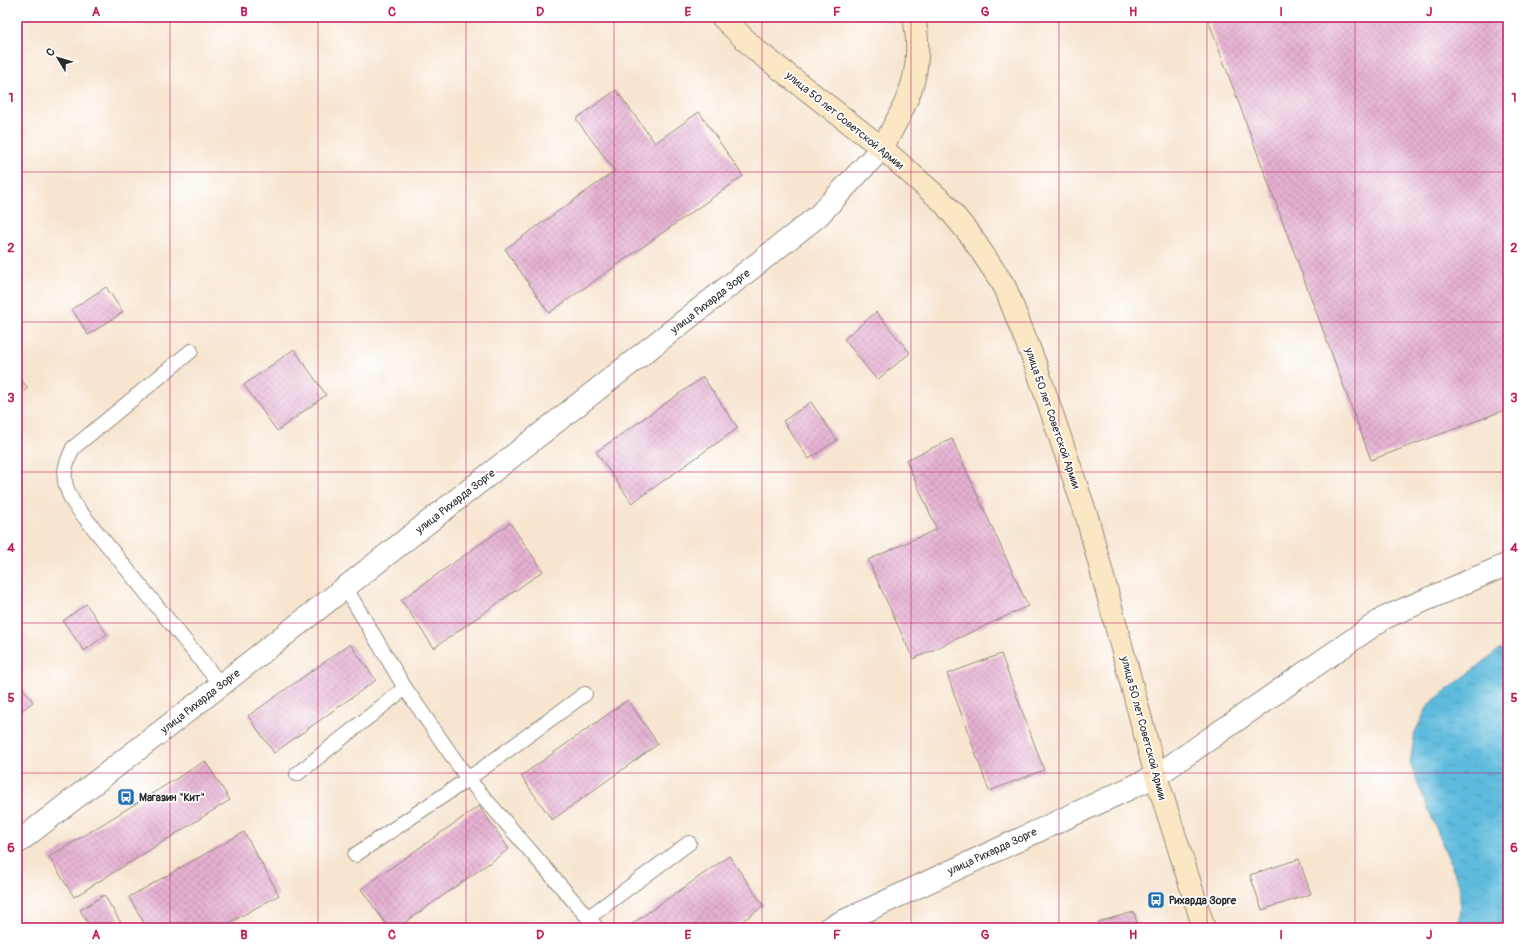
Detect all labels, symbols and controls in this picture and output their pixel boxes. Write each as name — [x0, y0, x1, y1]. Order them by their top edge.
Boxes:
text: A — [92, 4, 101, 20]
text: B — [240, 4, 248, 20]
text: C — [388, 4, 396, 20]
text: D — [536, 4, 544, 20]
text: E — [685, 4, 692, 20]
text: F — [833, 4, 841, 20]
text: G — [981, 4, 990, 20]
text: H — [1129, 4, 1137, 20]
text: I — [1279, 4, 1283, 20]
text: J — [1426, 4, 1432, 20]
north arrow — [38, 38, 78, 78]
text: С — [43, 45, 58, 59]
street label: улица 50 лет Советской Армии — [782, 68, 906, 172]
text: 1 — [8, 90, 14, 106]
text: 1 — [1511, 90, 1517, 106]
text: 2 — [7, 240, 15, 256]
text: 2 — [1510, 240, 1518, 256]
street label: улица Рихарда Зорге — [667, 266, 753, 337]
street label: улица 50 лет Советской Армии — [1022, 345, 1083, 490]
text: 3 — [7, 390, 15, 406]
text: 3 — [1510, 390, 1518, 406]
street label: улица Рихарда Зорге — [412, 466, 498, 537]
text: 4 — [7, 540, 15, 556]
text: 4 — [1510, 540, 1518, 556]
street label: улица 50 лет Советской Армии — [1118, 654, 1169, 801]
street label: улица Рихарда Зорге — [157, 666, 243, 737]
text: 5 — [7, 690, 15, 706]
text: 5 — [1510, 690, 1518, 706]
bus stop icon: Магазин "Кит" — [116, 787, 136, 807]
place label: Магазин "Кит" — [139, 791, 205, 804]
street label: улица Рихарда Зорге — [945, 825, 1039, 878]
text: 6 — [7, 840, 15, 856]
text: 6 — [1510, 840, 1518, 856]
bus stop icon: Рихарда Зорге — [1146, 890, 1166, 910]
place label: Рихарда Зорге — [1169, 894, 1237, 907]
text: A — [92, 927, 101, 943]
text: B — [240, 927, 248, 943]
text: C — [388, 927, 396, 943]
text: D — [536, 927, 544, 943]
text: E — [685, 927, 692, 943]
text: F — [833, 927, 841, 943]
text: G — [981, 927, 990, 943]
text: H — [1129, 927, 1137, 943]
text: I — [1279, 927, 1283, 943]
text: J — [1426, 927, 1432, 943]

